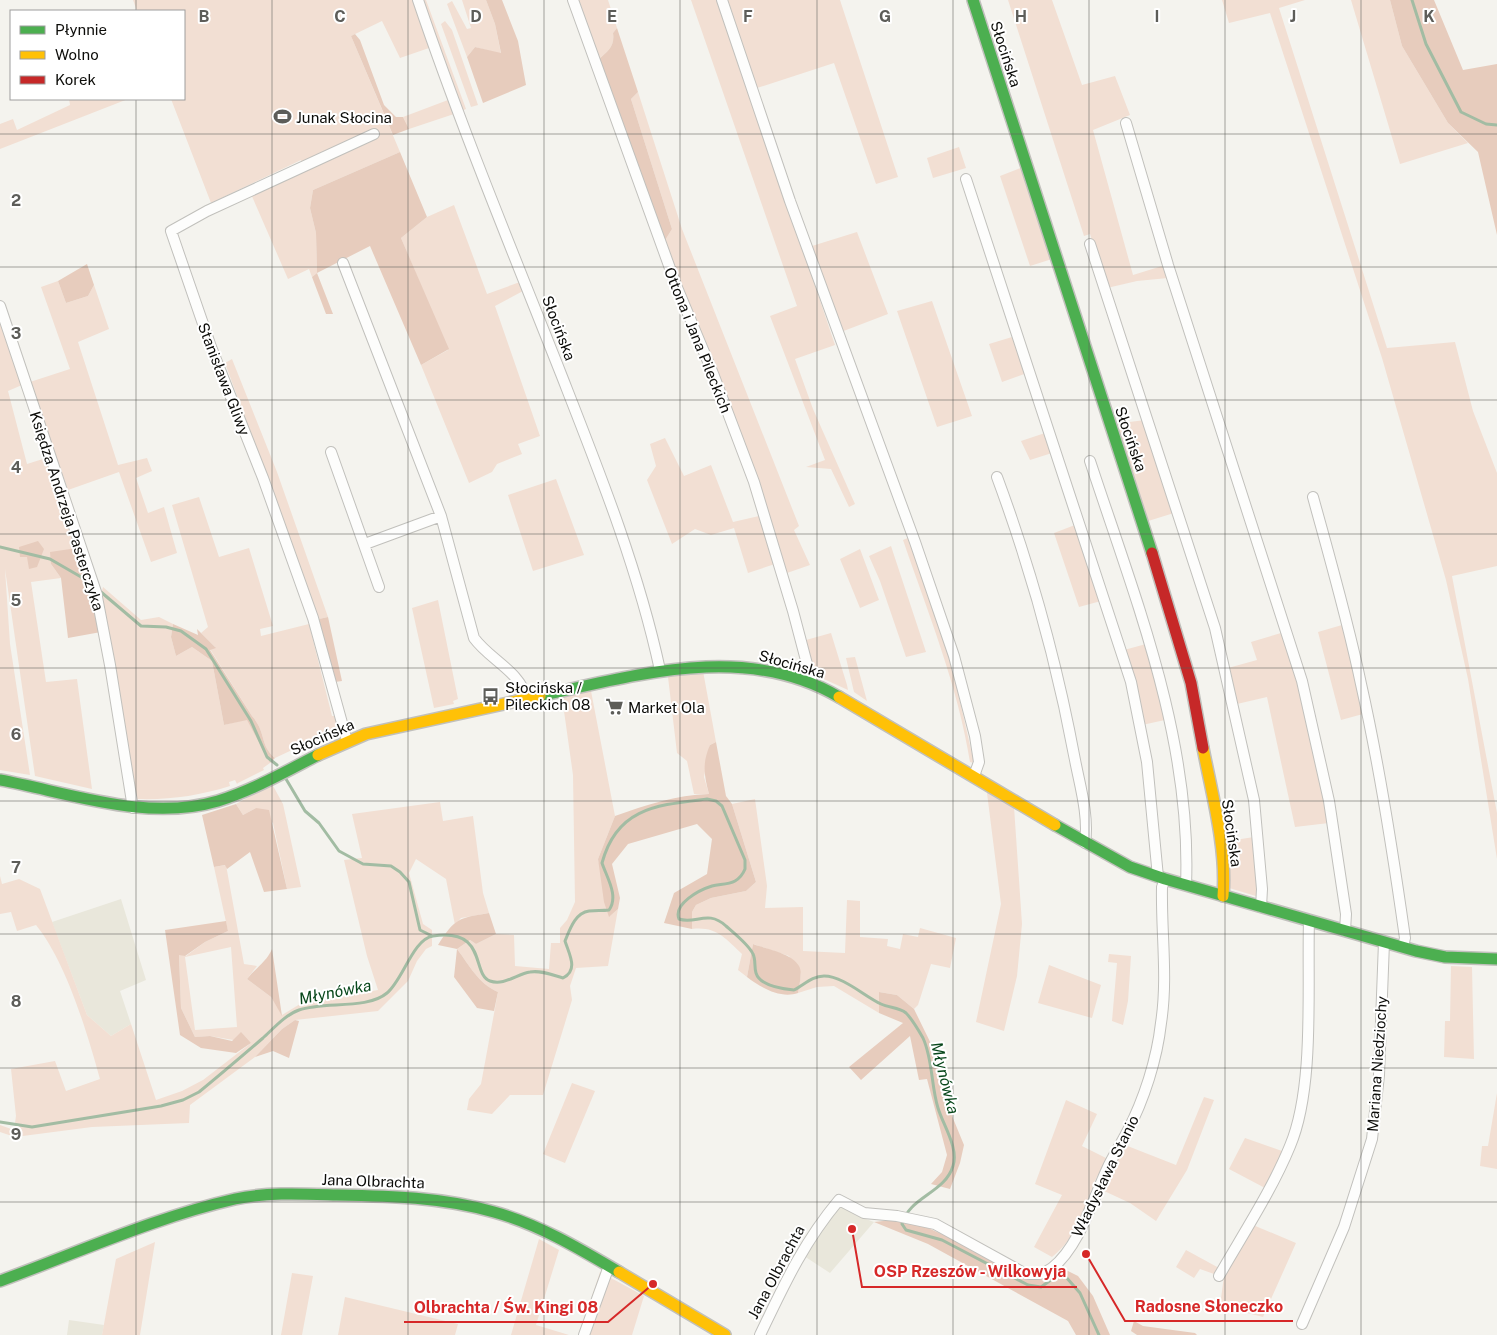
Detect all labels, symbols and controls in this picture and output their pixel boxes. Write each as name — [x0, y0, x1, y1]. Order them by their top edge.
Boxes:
text: B — [199, 7, 210, 26]
text: C — [334, 7, 346, 26]
text: D — [470, 7, 482, 26]
text: E — [607, 7, 617, 26]
text: F — [743, 7, 753, 26]
text: G — [879, 7, 891, 26]
text: H — [1015, 7, 1027, 26]
text: I — [1155, 7, 1159, 26]
text: J — [1290, 7, 1296, 26]
text: K — [1423, 7, 1435, 26]
legend — [10, 10, 185, 100]
street label: Słocińska — [987, 19, 1025, 89]
text: Płynnie — [55, 21, 107, 38]
text: Wolno — [55, 46, 99, 63]
text: Korek — [55, 71, 96, 88]
sports icon: Junak Słocina — [272, 107, 292, 127]
place label: Junak Słocina — [296, 109, 392, 126]
text: 2 — [11, 191, 21, 210]
street label: Ottona i Jana Pileckich — [661, 265, 735, 415]
street label: Słocińska — [539, 293, 579, 363]
street label: Stanisława Gliwy — [195, 320, 253, 438]
text: 3 — [11, 324, 21, 343]
street label: Słocińska — [1112, 404, 1150, 474]
street label: Księdza Andrzeja Pasterczyka — [27, 409, 107, 613]
text: 4 — [11, 458, 22, 477]
text: 5 — [11, 591, 22, 610]
street label: Słocińska — [757, 646, 827, 682]
place label: Słocińska / Pileckich 08 — [505, 679, 590, 713]
bus stop icon: Słocińska / Pileckich 08 — [481, 686, 501, 706]
supermarket icon: Market Ola — [604, 697, 624, 717]
place label: Market Ola — [628, 699, 705, 716]
street label: Słocińska — [287, 715, 357, 759]
text: 6 — [11, 725, 21, 744]
street label: Słocińska — [1219, 798, 1245, 868]
text: 7 — [11, 858, 21, 877]
water label: Młynówka — [297, 976, 373, 1008]
text: 8 — [11, 992, 22, 1011]
street label: Mariana Niedziochy — [1364, 995, 1390, 1133]
water label: Młynówka — [927, 1040, 963, 1116]
street label: Władysława Stanio — [1068, 1112, 1142, 1240]
text: 9 — [11, 1125, 21, 1144]
street label: Jana Olbrachta — [321, 1171, 425, 1191]
street label: Jana Olbrachta — [744, 1222, 808, 1322]
callout: OSP Rzeszów - Wilkowyja — [862, 1256, 1077, 1287]
text: OSP Rzeszów - Wilkowyja — [874, 1262, 1066, 1281]
callout: Radosne Słoneczko — [1125, 1290, 1293, 1321]
callout: Olbrachta / Św. Kingi 08 — [404, 1291, 608, 1322]
text: Olbrachta / Św. Kingi 08 — [414, 1297, 598, 1317]
text: Radosne Słoneczko — [1135, 1297, 1283, 1316]

